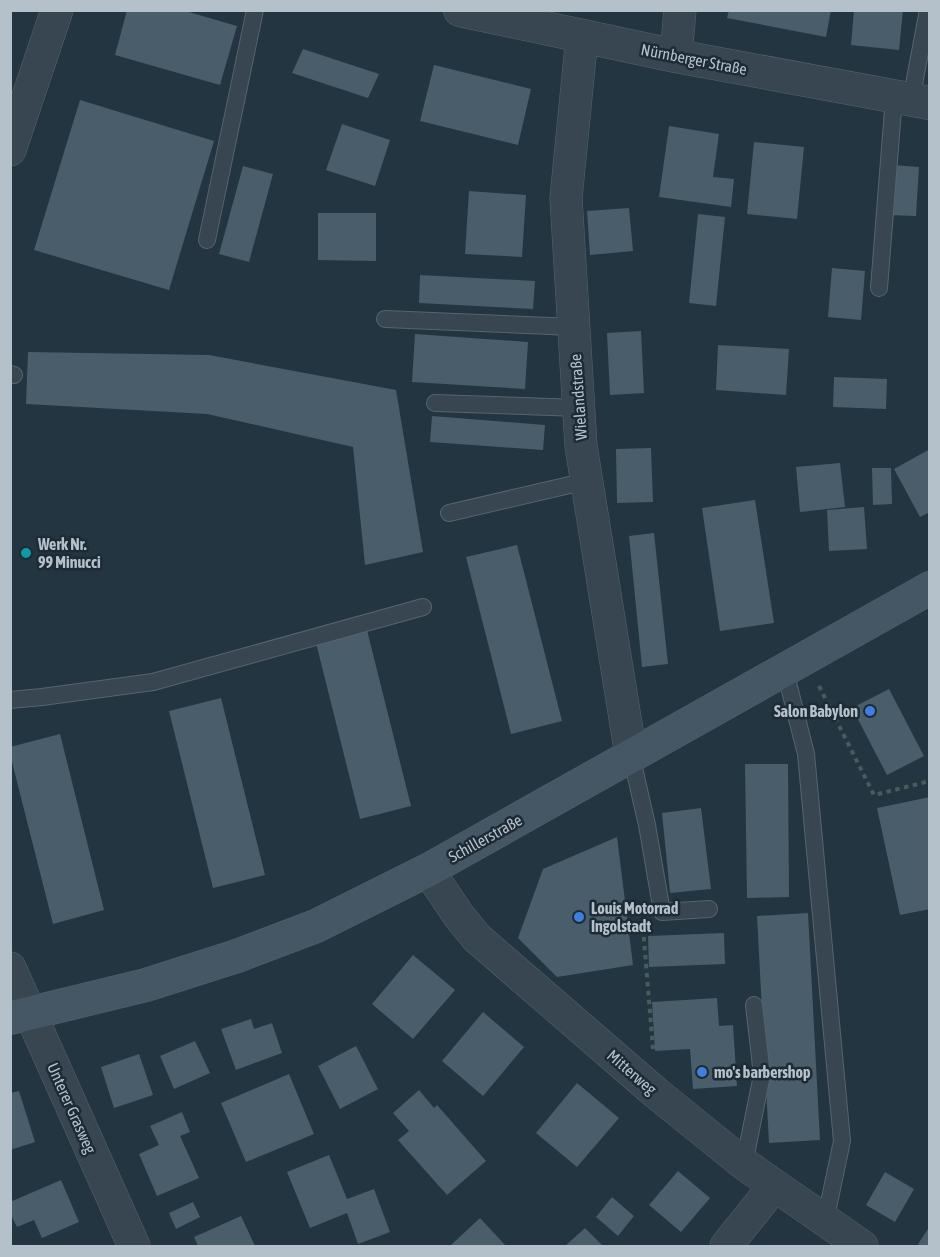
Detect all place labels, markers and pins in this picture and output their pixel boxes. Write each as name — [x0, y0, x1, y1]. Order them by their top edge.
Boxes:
place label: Werk Nr. 99 Minucci — [37, 535, 101, 571]
marker: Werk Nr. 99 Minucci — [19, 546, 33, 560]
place label: Salon Babylon — [774, 702, 858, 720]
marker: Salon Babylon — [863, 704, 877, 718]
place label: Louis Motorrad Ingolstadt — [591, 899, 679, 935]
marker: Louis Motorrad Ingolstadt — [572, 910, 586, 924]
place label: mo's barbershop — [714, 1063, 811, 1081]
marker: mo's barbershop — [695, 1065, 709, 1079]

